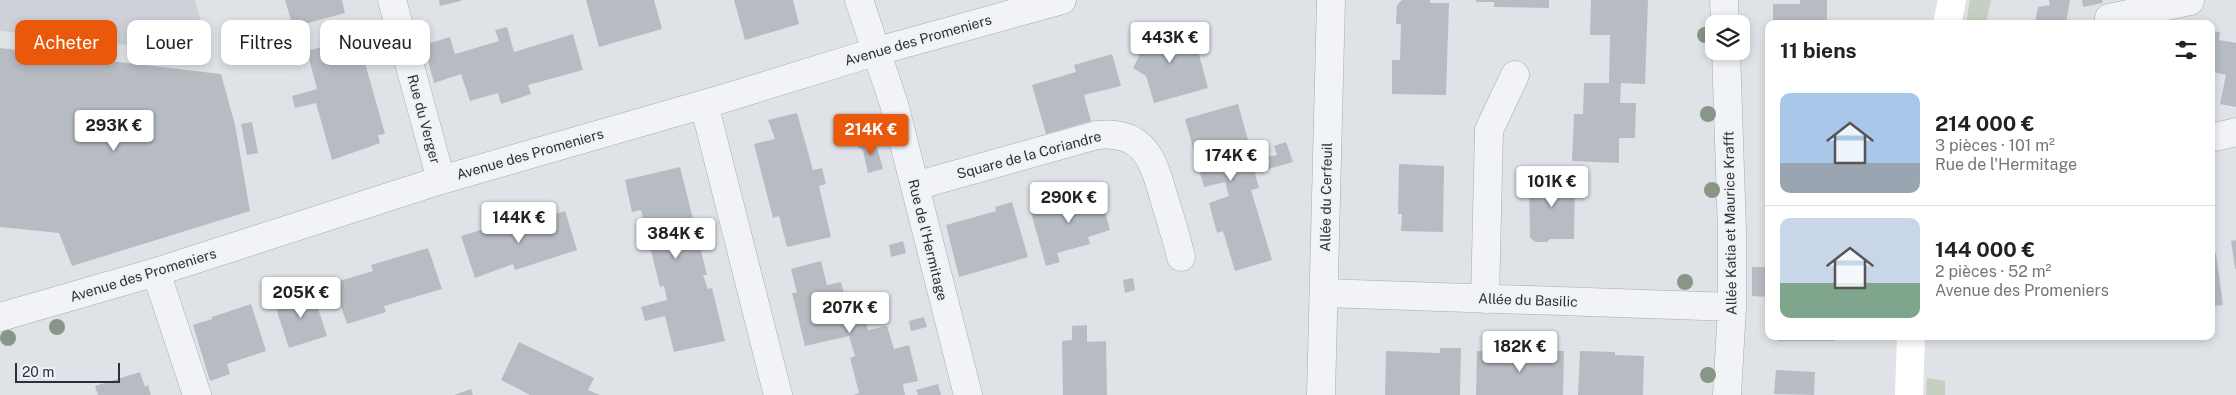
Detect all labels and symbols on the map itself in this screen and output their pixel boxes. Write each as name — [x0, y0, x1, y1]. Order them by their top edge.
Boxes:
street label: Avenue des Promeniers — [843, 11, 993, 69]
pin: 443K € — [1129, 22, 1211, 64]
street label: Rue du Verger — [404, 73, 444, 165]
pin: 293K € — [73, 110, 155, 152]
pin: 214K € — [830, 114, 912, 156]
street label: Avenue des Promeniers — [455, 125, 605, 183]
street label: Square de la Coriandre — [955, 128, 1103, 182]
street label: Allée Katia et Maurice Krafft — [1720, 131, 1740, 315]
pin: 174K € — [1190, 140, 1272, 182]
street label: Allée du Cerfeuil — [1317, 142, 1335, 252]
pin: 101K € — [1511, 166, 1593, 208]
street label: Rue de l'Hermitage — [905, 178, 951, 302]
pin: 290K € — [1028, 182, 1110, 224]
pin: 144K € — [478, 202, 560, 244]
pin: 384K € — [635, 218, 717, 260]
street label: Avenue des Promeniers — [68, 245, 218, 305]
pin: 205K € — [260, 276, 342, 319]
street label: Allée du Basilic — [1478, 290, 1578, 310]
pin: 207K € — [809, 292, 891, 334]
pin: 182K € — [1479, 330, 1561, 373]
scale bar — [15, 360, 120, 383]

